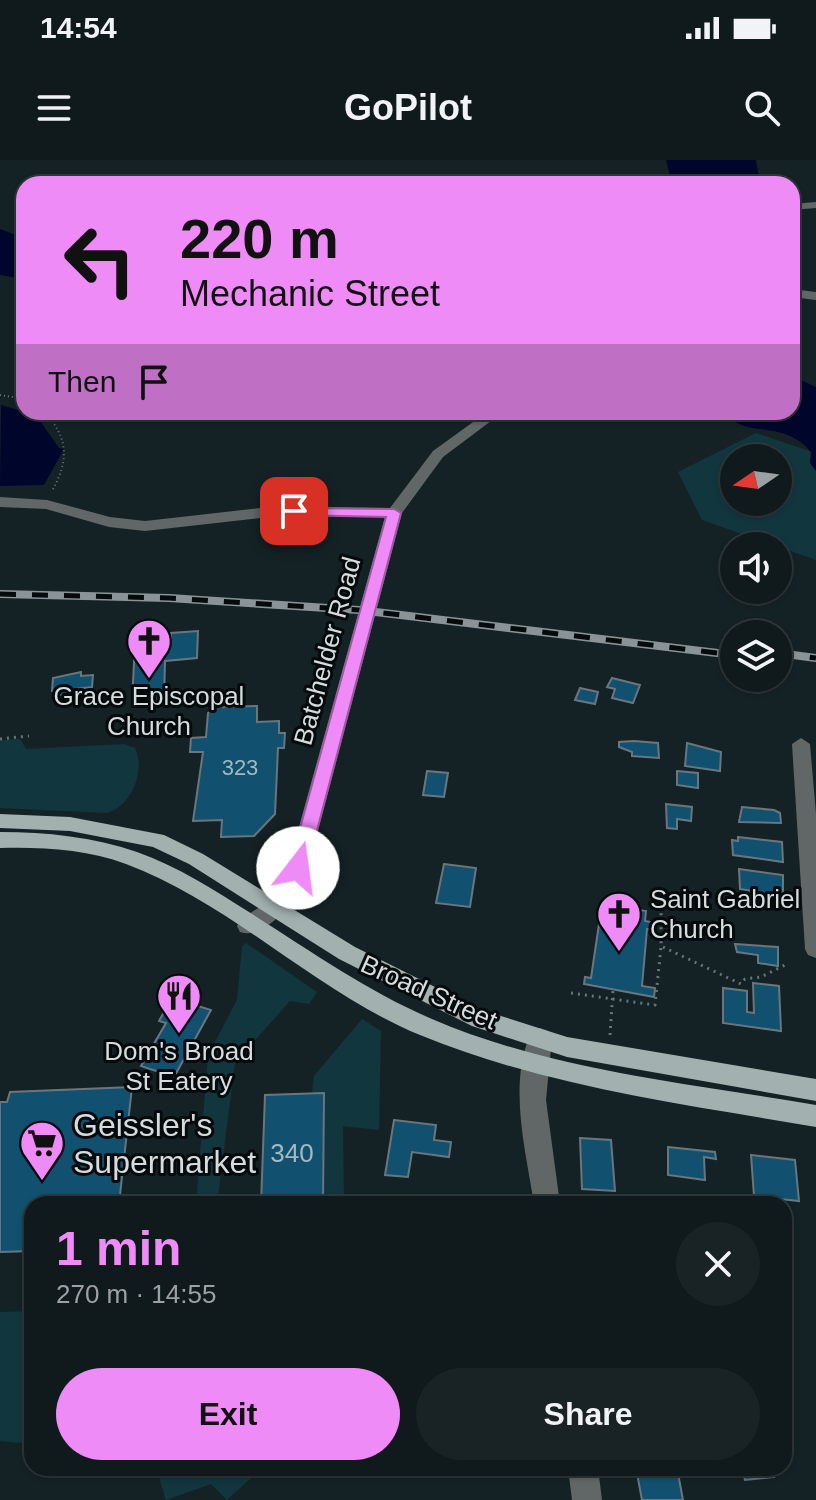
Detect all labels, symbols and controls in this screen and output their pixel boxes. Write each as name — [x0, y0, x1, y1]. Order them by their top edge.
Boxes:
text: 14:54 — [40, 11, 117, 44]
icon: menu — [32, 86, 76, 130]
icon: search — [740, 86, 784, 130]
text: GoPilot — [344, 87, 472, 128]
text: 220 m — [180, 207, 339, 270]
icon: left — [48, 208, 152, 312]
text: Mechanic Street — [180, 273, 440, 314]
icon: arrive — [132, 360, 176, 404]
text: Then — [48, 365, 116, 398]
north arrow — [720, 444, 792, 516]
map controls — [720, 444, 792, 692]
pin — [260, 477, 328, 545]
icon: arrive — [272, 489, 316, 533]
button: sound — [720, 532, 792, 604]
street label: Batchelder Road — [287, 554, 367, 748]
church icon: Grace Episcopal Church — [125, 617, 173, 680]
button: layers — [720, 620, 792, 692]
place label: Grace Episcopal Church — [54, 681, 244, 741]
house number: 323 — [222, 755, 258, 780]
position arrow — [256, 826, 340, 910]
place label: Saint Gabriel Church — [650, 884, 800, 944]
church icon: Saint Gabriel Church — [595, 890, 643, 953]
street label: Broad Street — [356, 949, 502, 1036]
restaurant icon: Dom's Broad St Eatery — [155, 972, 203, 1035]
place label: Dom's Broad St Eatery — [104, 1036, 254, 1096]
place label: Geissler's Supermarket — [73, 1107, 256, 1180]
supermarket icon: Geissler's Supermarket — [18, 1119, 66, 1182]
house number: 340 — [270, 1138, 314, 1168]
text: 1 min — [56, 1222, 181, 1275]
button: close — [676, 1222, 760, 1306]
text: 270 m · 14:55 — [56, 1279, 216, 1309]
button: Exit — [56, 1368, 400, 1460]
button: Share — [416, 1368, 760, 1460]

